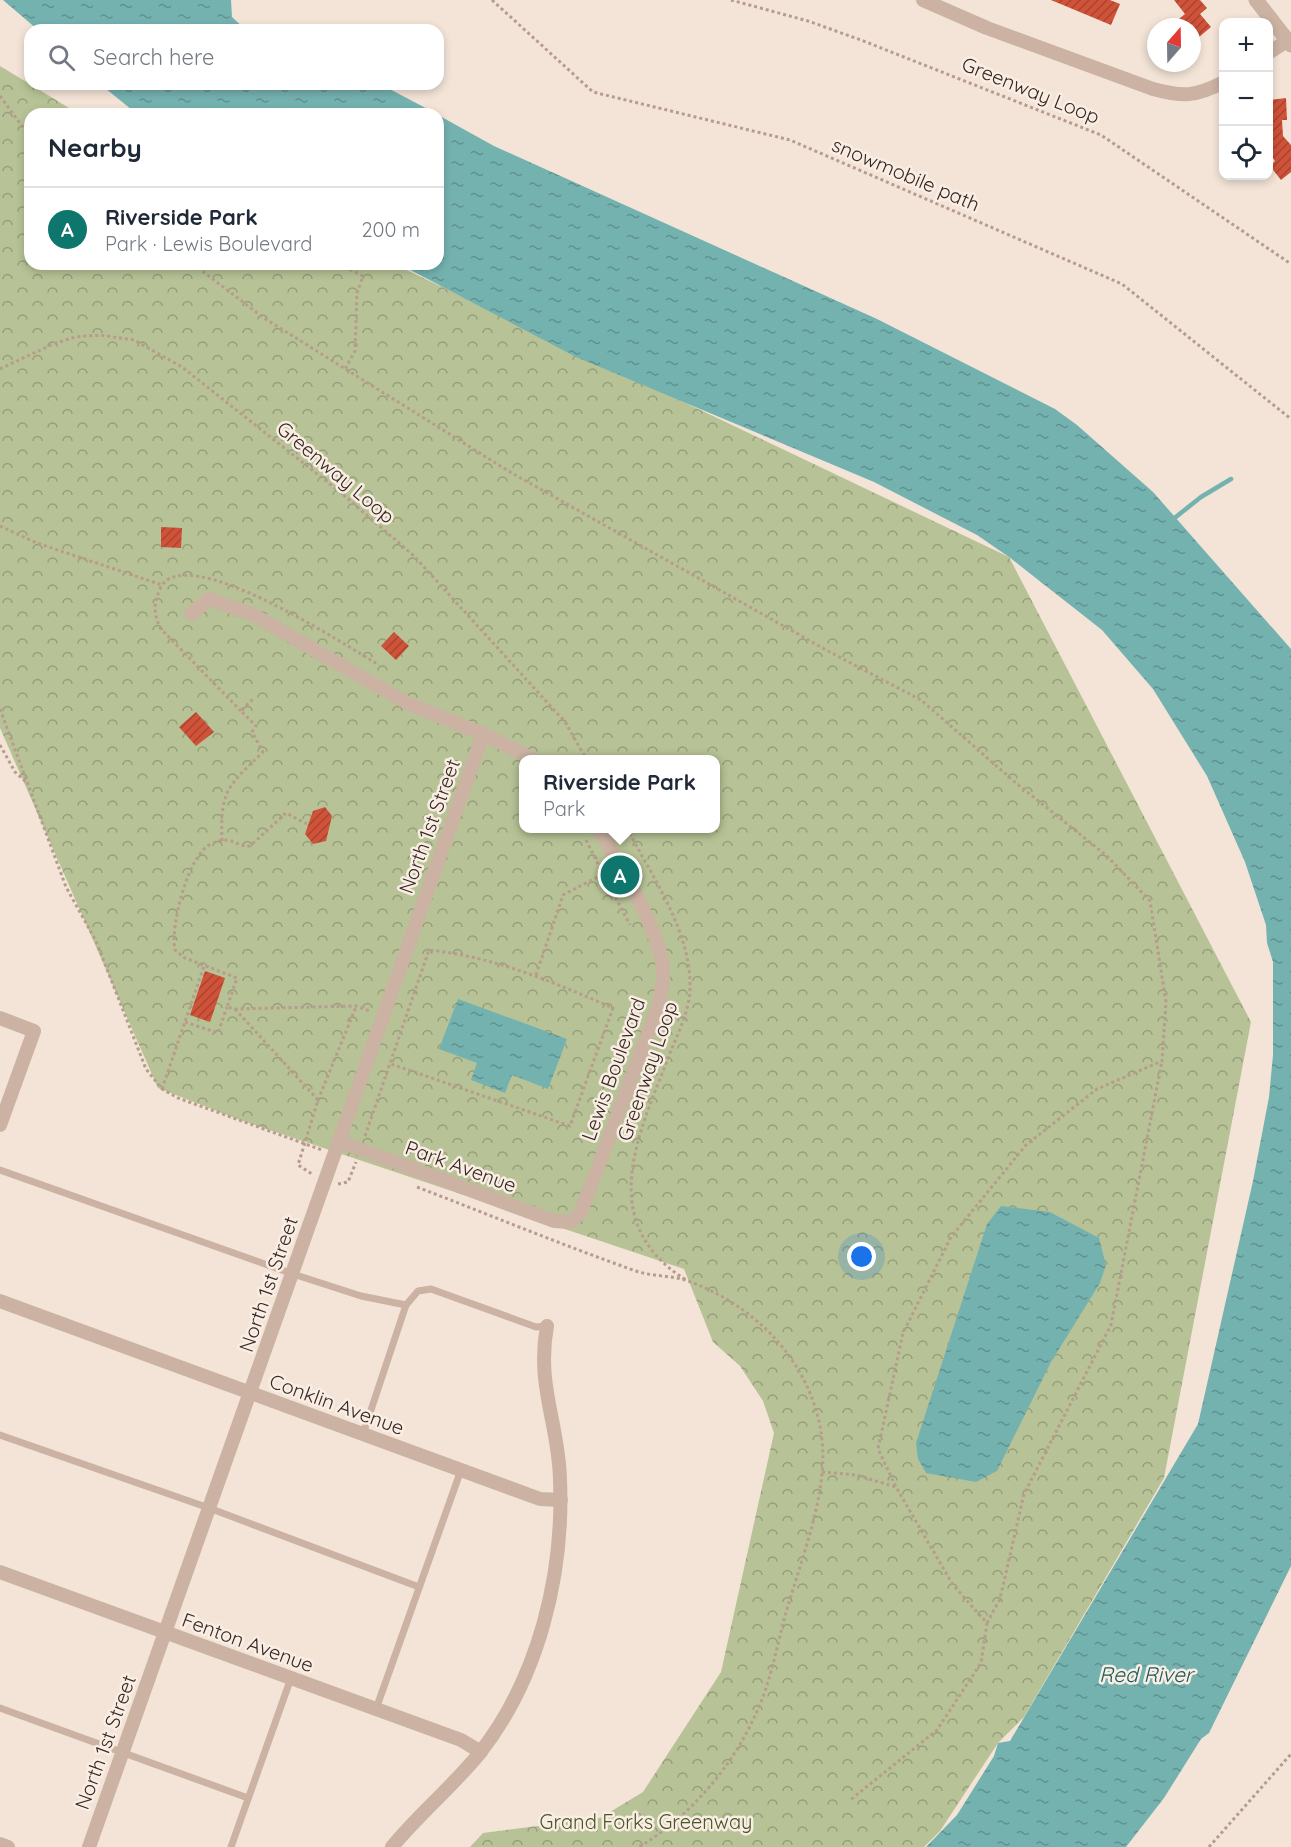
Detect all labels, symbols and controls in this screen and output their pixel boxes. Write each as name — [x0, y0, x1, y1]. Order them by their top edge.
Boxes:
north arrow — [1147, 18, 1201, 72]
map controls — [1219, 18, 1273, 180]
button: + — [1219, 18, 1273, 72]
search box — [24, 24, 444, 90]
icon: search — [45, 41, 78, 74]
text: Search here — [93, 43, 214, 71]
street label: Greenway Loop — [958, 51, 1104, 129]
button: − — [1219, 72, 1273, 126]
button: locate — [1219, 126, 1273, 180]
text: Nearby — [48, 131, 142, 164]
street label: snowmobile path — [828, 132, 984, 216]
text: Riverside Park — [105, 203, 258, 231]
text: A — [61, 217, 74, 242]
text: 200 m — [361, 217, 420, 242]
text: Park · Lewis Boulevard — [105, 231, 312, 256]
street label: Greenway Loop — [272, 415, 400, 529]
street label: North 1st Street — [393, 755, 465, 897]
popup — [519, 755, 720, 833]
text: Riverside Park — [543, 768, 696, 796]
text: Park — [543, 796, 585, 821]
pin: A — [600, 852, 640, 898]
street label: Lewis Boulevard — [576, 994, 650, 1144]
street label: Greenway Loop — [611, 998, 683, 1144]
street label: Park Avenue — [402, 1134, 520, 1198]
street label: North 1st Street — [233, 1213, 303, 1355]
your location — [847, 1242, 876, 1271]
street label: Conklin Avenue — [266, 1368, 408, 1440]
street label: Fenton Avenue — [179, 1607, 317, 1677]
water label: Red River — [1099, 1661, 1196, 1687]
street label: North 1st Street — [69, 1671, 141, 1813]
park label: Grand Forks Greenway — [540, 1809, 752, 1834]

